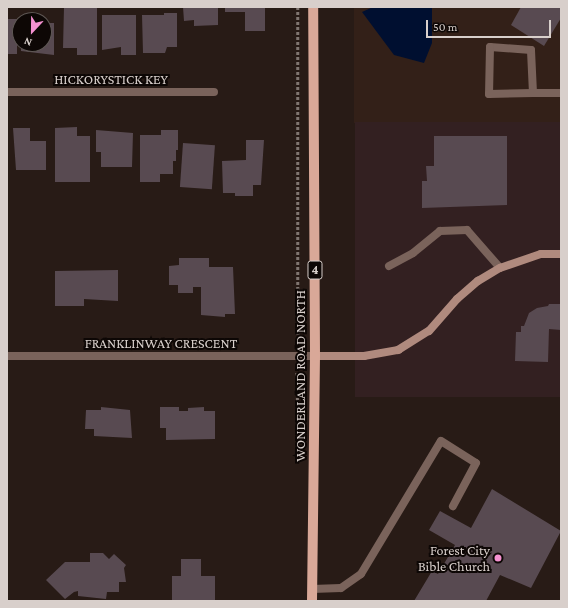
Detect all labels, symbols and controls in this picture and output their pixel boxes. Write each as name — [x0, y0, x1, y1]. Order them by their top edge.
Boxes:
north arrow — [12, 12, 52, 52]
scale bar — [428, 12, 553, 38]
text: 50 m — [433, 20, 457, 34]
text: N — [22, 35, 34, 49]
street label: HICKORYSTICK KEY — [54, 71, 168, 87]
road number: 4 — [307, 259, 323, 281]
street label: WONDERLAND ROAD NORTH — [292, 290, 308, 462]
street label: FRANKLINWAY CRESCENT — [85, 335, 237, 351]
place label: Forest City Bible Church — [418, 542, 490, 574]
marker: Forest City Bible Church — [493, 553, 503, 563]

